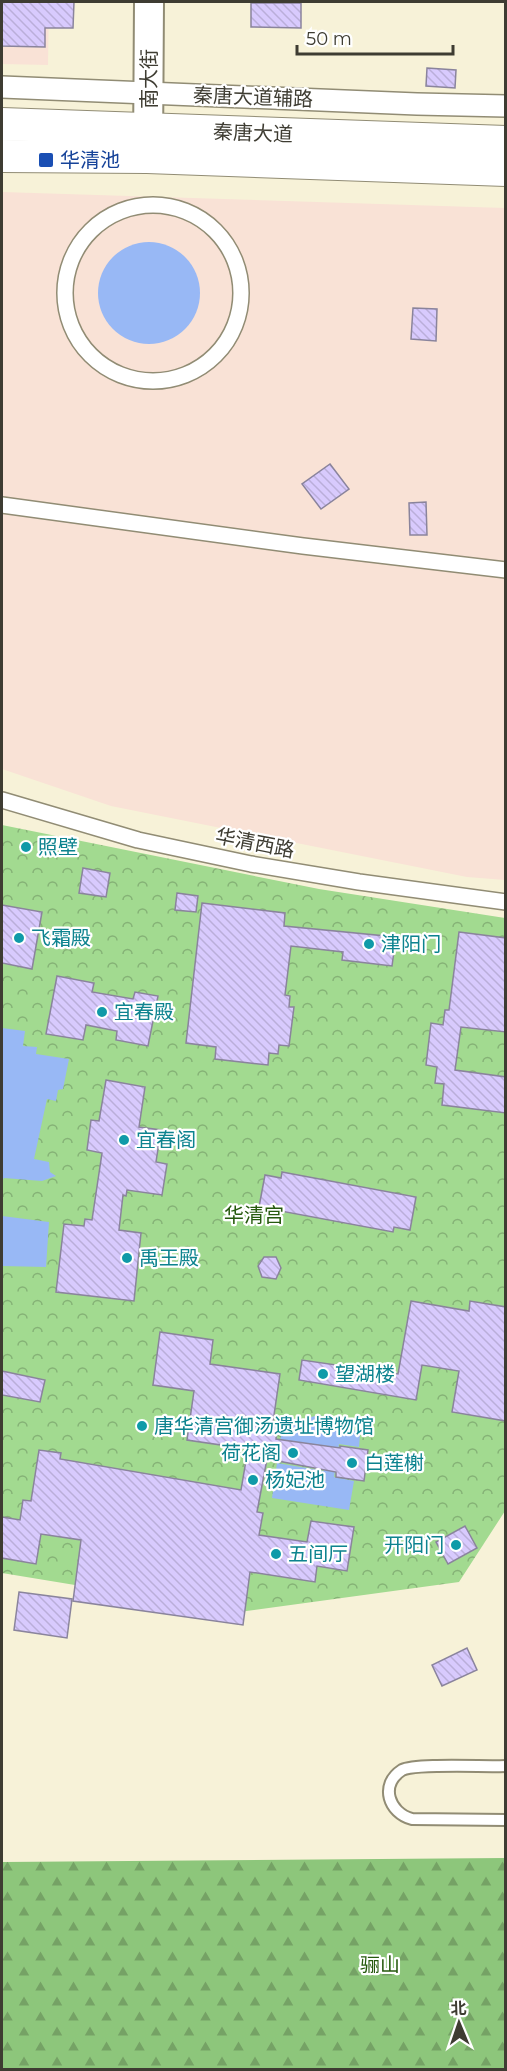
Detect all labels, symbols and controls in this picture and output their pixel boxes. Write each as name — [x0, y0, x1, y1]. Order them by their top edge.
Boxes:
scale bar — [297, 18, 453, 56]
text: 50 m — [306, 28, 352, 50]
street label: 南大街 — [137, 49, 161, 109]
street label: 秦唐大道辅路 — [193, 83, 313, 111]
street label: 秦唐大道 — [213, 120, 293, 146]
place label: 华清池 — [60, 148, 120, 172]
marker: 华清池 — [37, 151, 55, 169]
street label: 华清西路 — [213, 824, 297, 862]
place label: 照壁 — [38, 835, 78, 859]
marker: 照壁 — [19, 840, 33, 854]
place label: 飞霜殿 — [31, 926, 91, 950]
marker: 飞霜殿 — [12, 931, 26, 945]
place label: 津阳门 — [381, 932, 441, 956]
marker: 津阳门 — [362, 937, 376, 951]
place label: 宜春殿 — [114, 1000, 174, 1024]
marker: 宜春殿 — [95, 1005, 109, 1019]
place label: 宜春阁 — [136, 1128, 196, 1152]
marker: 宜春阁 — [117, 1133, 131, 1147]
park label: 华清宫 — [224, 1203, 284, 1227]
place label: 禹王殿 — [139, 1246, 199, 1270]
marker: 禹王殿 — [120, 1251, 134, 1265]
place label: 望湖楼 — [335, 1362, 395, 1386]
marker: 望湖楼 — [316, 1367, 330, 1381]
place label: 唐华清宫御汤遗址博物馆 — [154, 1414, 374, 1438]
marker: 唐华清宫御汤遗址博物馆 — [135, 1419, 149, 1433]
place label: 荷花阁 — [221, 1441, 281, 1465]
marker: 荷花阁 — [286, 1446, 300, 1460]
place label: 白莲榭 — [364, 1451, 424, 1475]
marker: 白莲榭 — [345, 1456, 359, 1470]
place label: 杨妃池 — [265, 1468, 325, 1492]
marker: 杨妃池 — [246, 1473, 260, 1487]
place label: 开阳门 — [384, 1533, 444, 1557]
marker: 开阳门 — [449, 1538, 463, 1552]
place label: 五间厅 — [288, 1542, 348, 1566]
marker: 五间厅 — [269, 1547, 283, 1561]
park label: 骊山 — [360, 1953, 400, 1977]
north arrow — [429, 1993, 489, 2053]
text: 北 — [450, 1999, 467, 2018]

